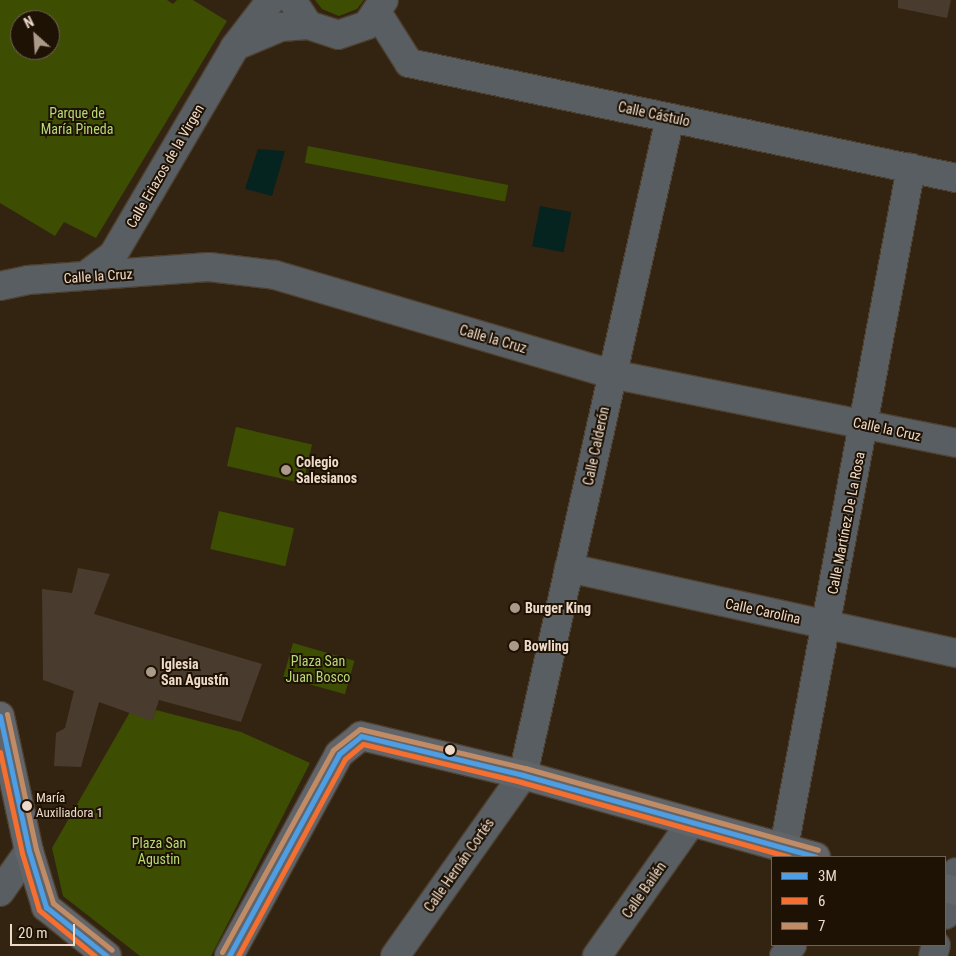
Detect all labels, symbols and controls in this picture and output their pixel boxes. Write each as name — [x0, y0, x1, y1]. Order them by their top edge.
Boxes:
north arrow — [10, 10, 60, 60]
text: N — [21, 13, 36, 31]
street label: Calle Cástulo — [617, 98, 691, 130]
street label: Calle Eriazos de la Virgen — [123, 101, 207, 231]
park label: Parque de María Pineda — [41, 105, 113, 138]
street label: Calle la Cruz — [63, 265, 133, 287]
street label: Calle la Cruz — [457, 321, 529, 357]
street label: Calle Calderón — [579, 405, 613, 487]
street label: Calle la Cruz — [851, 414, 923, 444]
street label: Calle Martínez De La Rosa — [824, 450, 868, 596]
place label: Colegio Salesianos — [296, 454, 357, 487]
marker: Colegio Salesianos — [280, 464, 292, 476]
street label: Calle Carolina — [724, 595, 802, 627]
place label: Burger King — [525, 600, 591, 616]
marker: Burger King — [509, 602, 521, 614]
place label: Bowling — [524, 638, 569, 654]
marker: Bowling — [508, 640, 520, 652]
park label: Plaza San Juan Bosco — [286, 653, 350, 686]
place label: Iglesia San Agustín — [161, 656, 229, 689]
marker: Iglesia San Agustín — [145, 666, 157, 678]
unlabelled marker — [445, 745, 455, 755]
place label: María Auxiliadora 1 — [36, 791, 103, 822]
marker: María Auxiliadora 1 — [22, 801, 32, 811]
street label: Calle Hernán Cortés — [420, 815, 498, 915]
park label: Plaza San Agustin — [132, 835, 186, 868]
legend — [771, 856, 946, 946]
street label: Calle Bailén — [618, 859, 670, 921]
text: 3M — [818, 867, 837, 885]
text: 6 — [818, 892, 825, 910]
scale bar — [12, 914, 78, 946]
text: 7 — [818, 917, 825, 935]
text: 20 m — [18, 924, 48, 942]

